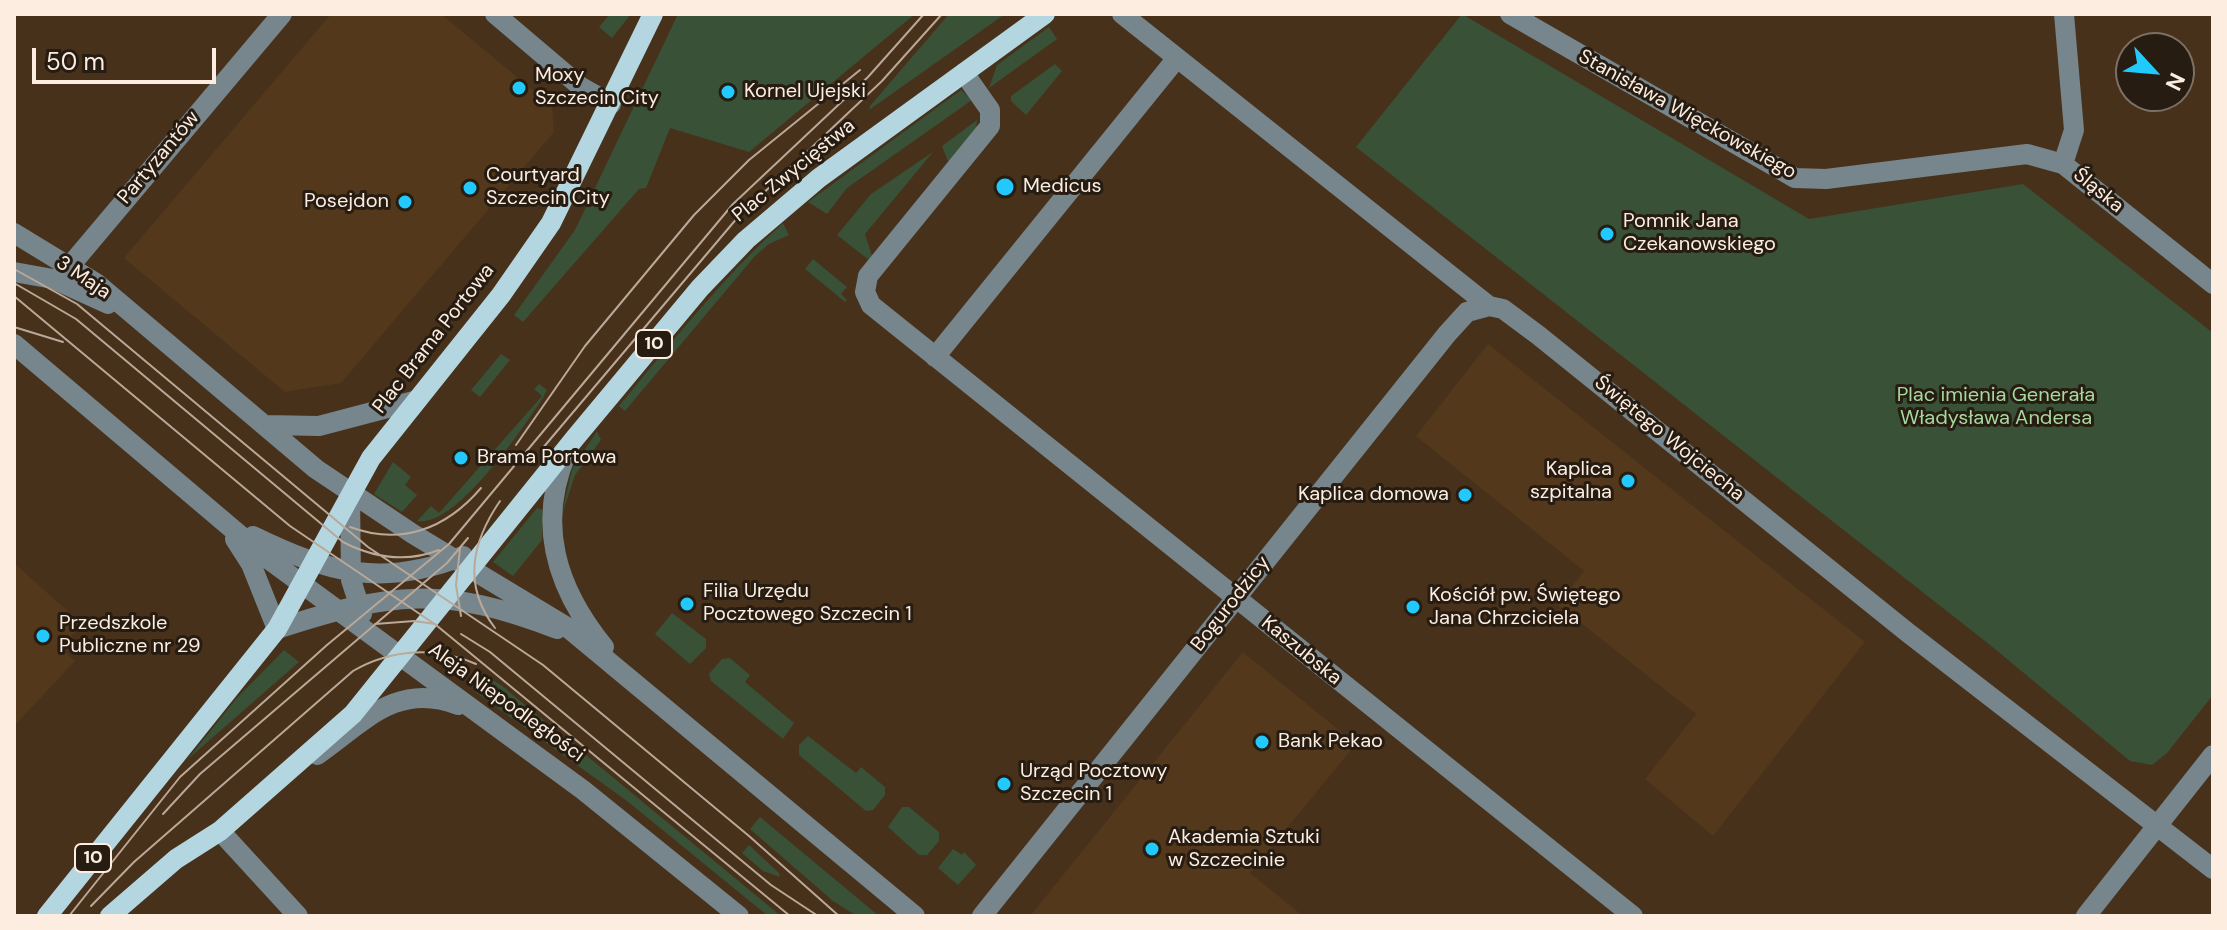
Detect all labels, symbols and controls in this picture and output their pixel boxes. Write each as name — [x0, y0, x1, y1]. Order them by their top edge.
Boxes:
scale bar — [36, 32, 220, 82]
north arrow — [2115, 32, 2195, 112]
street label: Stanisława Więckowskiego — [1574, 45, 1800, 185]
text: 50 m — [46, 46, 105, 77]
place label: Moxy Szczecin City — [535, 64, 659, 111]
text: N — [2159, 68, 2192, 95]
marker: Moxy Szczecin City — [510, 79, 528, 97]
place label: Kornel Ujejski — [744, 80, 866, 104]
marker: Kornel Ujejski — [719, 83, 737, 101]
street label: Partyzantów — [113, 107, 205, 209]
street label: Plac Zwycięstwa — [728, 114, 860, 228]
street label: Śląska — [2068, 163, 2128, 219]
place label: Courtyard Szczecin City — [486, 164, 610, 211]
place label: Medicus — [1023, 175, 1101, 199]
marker: Medicus — [994, 176, 1016, 198]
marker: Courtyard Szczecin City — [461, 179, 479, 197]
place label: Posejdon — [304, 190, 389, 214]
marker: Posejdon — [396, 193, 414, 211]
place label: Pomnik Jana Czekanowskiego — [1623, 210, 1776, 257]
marker: Pomnik Jana Czekanowskiego — [1598, 225, 1616, 243]
street label: 3 Maja — [51, 251, 115, 305]
street label: Plac Brama Portowa — [368, 259, 500, 419]
road number: 10 — [636, 330, 672, 358]
street label: Świętego Wojciecha — [1589, 371, 1749, 507]
park label: Plac imienia Generała Władysława Andersa — [1897, 384, 2095, 431]
place label: Brama Portowa — [477, 446, 616, 470]
marker: Brama Portowa — [452, 449, 470, 467]
place label: Kaplica szpitalna — [1530, 458, 1612, 505]
marker: Kaplica szpitalna — [1619, 472, 1637, 490]
place label: Kaplica domowa — [1298, 483, 1449, 507]
marker: Kaplica domowa — [1456, 486, 1474, 504]
street label: Bogurodzicy — [1186, 552, 1276, 656]
place label: Filia Urzędu Pocztowego Szczecin 1 — [703, 580, 912, 627]
place label: Kościół pw. Świętego Jana Chrzciciela — [1429, 584, 1621, 631]
marker: Filia Urzędu Pocztowego Szczecin 1 — [678, 595, 696, 613]
marker: Kościół pw. Świętego Jana Chrzciciela — [1404, 598, 1422, 616]
street label: Kaszubska — [1256, 611, 1346, 691]
place label: Przedszkole Publiczne nr 29 — [59, 612, 201, 659]
marker: Przedszkole Publiczne nr 29 — [34, 627, 52, 645]
street label: Aleja Niepodległości — [423, 638, 589, 768]
place label: Bank Pekao — [1278, 730, 1383, 754]
marker: Bank Pekao — [1253, 733, 1271, 751]
place label: Urząd Pocztowy Szczecin 1 — [1020, 760, 1167, 807]
marker: Urząd Pocztowy Szczecin 1 — [995, 775, 1013, 793]
place label: Akademia Sztuki w Szczecinie — [1168, 826, 1320, 873]
marker: Akademia Sztuki w Szczecinie — [1143, 840, 1161, 858]
road number: 10 — [75, 844, 111, 872]

